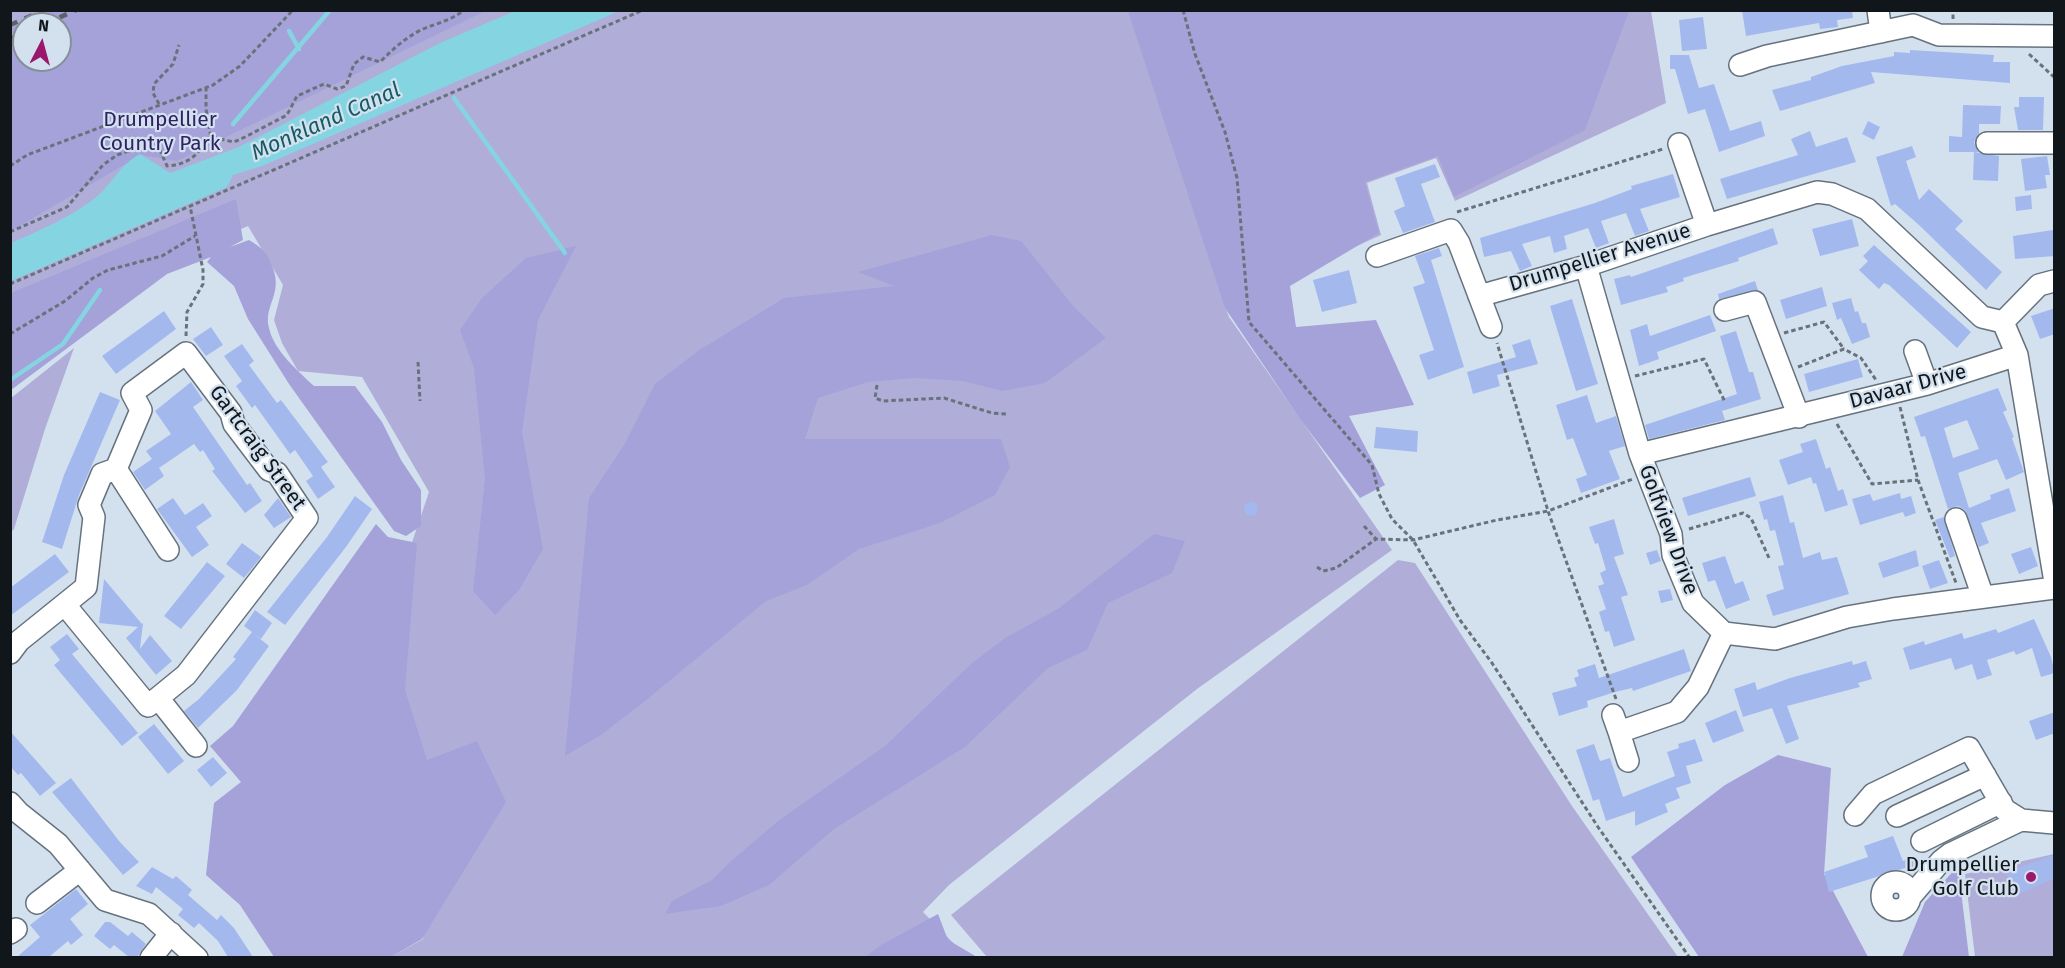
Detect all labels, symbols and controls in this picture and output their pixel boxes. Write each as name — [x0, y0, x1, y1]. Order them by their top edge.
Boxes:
north arrow — [12, 12, 72, 72]
text: N — [37, 16, 50, 36]
water label: Monkland Canal — [247, 77, 405, 167]
park label: Drumpellier Country Park — [99, 107, 221, 157]
street label: Drumpellier Avenue — [1506, 218, 1694, 298]
street label: Davaar Drive — [1847, 359, 1969, 415]
street label: Gartcraig Street — [203, 381, 311, 515]
street label: Golfview Drive — [1633, 462, 1703, 598]
place label: Drumpellier Golf Club — [1905, 852, 2019, 902]
marker: Drumpellier Golf Club — [2024, 870, 2038, 884]

